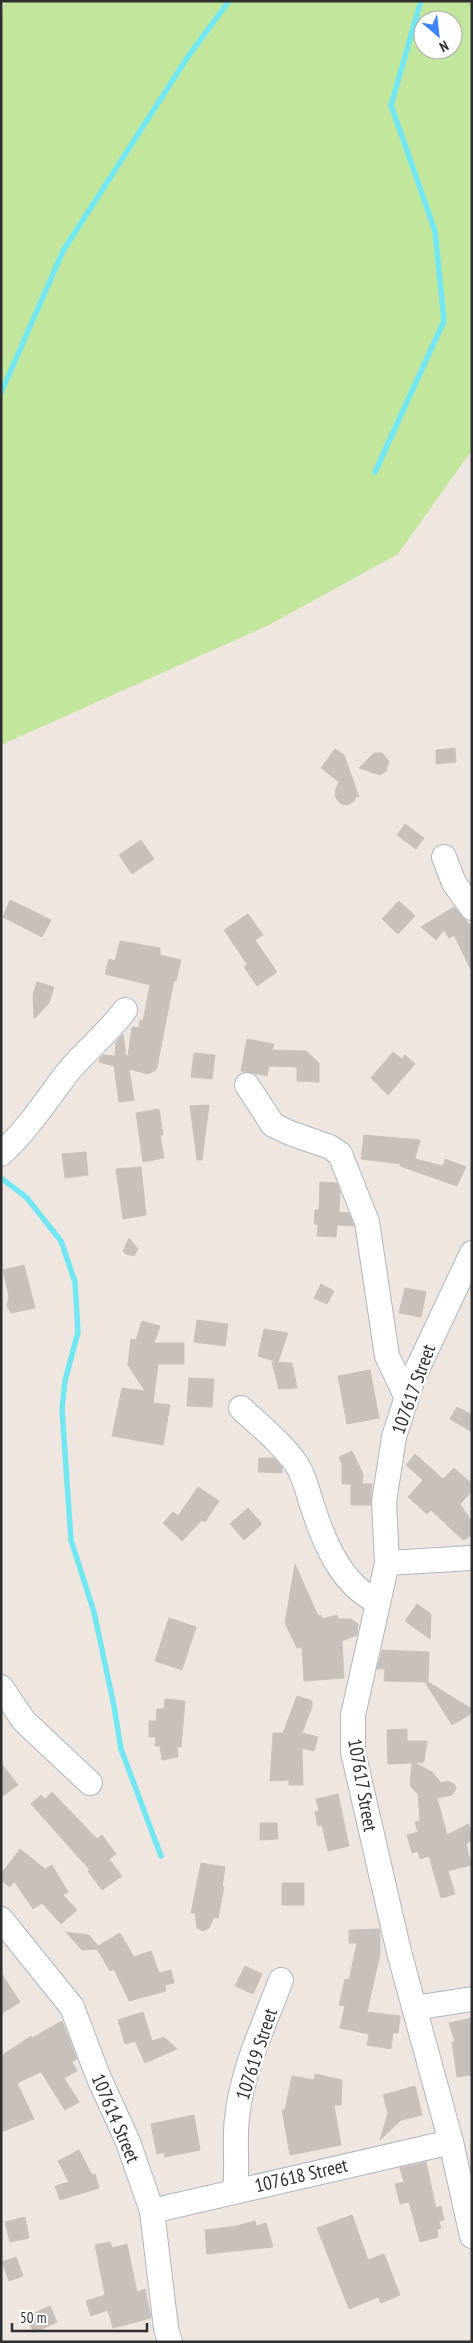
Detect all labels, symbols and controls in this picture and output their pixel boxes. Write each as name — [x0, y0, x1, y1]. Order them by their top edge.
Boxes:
north arrow — [413, 10, 463, 60]
text: N — [437, 37, 452, 56]
street label: 107617 Street — [386, 1340, 441, 1437]
street label: 107617 Street — [343, 1737, 383, 1834]
street label: 107619 Street — [230, 2005, 282, 2103]
street label: 107614 Street — [86, 2070, 146, 2167]
street label: 107618 Street — [252, 2152, 351, 2197]
scale bar — [12, 2300, 148, 2332]
text: 50 m — [20, 2308, 46, 2327]

